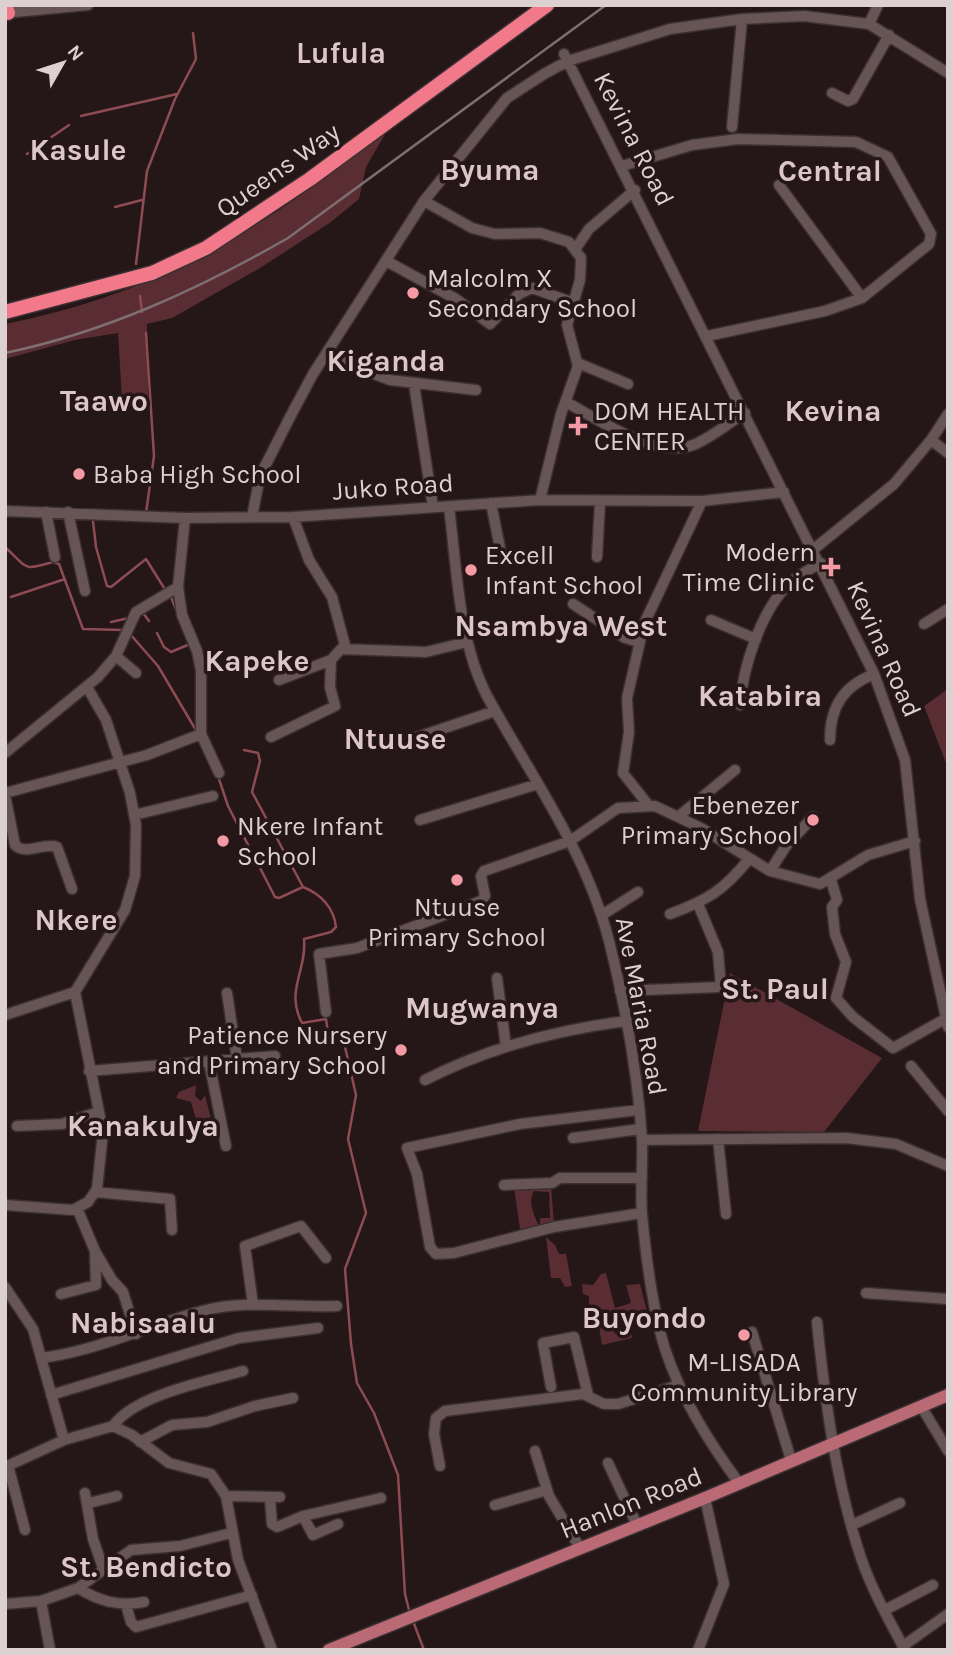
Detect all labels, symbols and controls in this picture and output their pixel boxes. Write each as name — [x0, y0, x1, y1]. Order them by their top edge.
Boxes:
north arrow — [28, 28, 98, 98]
district label: Lufula — [296, 35, 386, 71]
text: N — [63, 41, 88, 65]
street label: Kevina Road — [587, 67, 681, 211]
street label: Queens Way — [210, 116, 346, 224]
district label: Kasule — [30, 132, 126, 168]
district label: Byuma — [440, 152, 540, 188]
district label: Central — [778, 153, 882, 189]
place label: Malcolm X Secondary School — [427, 263, 637, 324]
marker: Malcolm X Secondary School — [405, 285, 421, 301]
district label: Kiganda — [326, 343, 446, 379]
district label: Taawo — [60, 383, 148, 419]
district label: Kevina — [784, 393, 882, 429]
place label: DOM HEALTH CENTER — [594, 396, 744, 457]
marker: DOM HEALTH CENTER — [568, 416, 588, 436]
place label: Baba High School — [93, 459, 302, 490]
marker: Baba High School — [71, 466, 87, 482]
street label: Juko Road — [332, 467, 454, 507]
place label: Modern Time Clinic — [683, 537, 815, 598]
place label: Excell Infant School — [485, 540, 643, 601]
marker: Modern Time Clinic — [821, 557, 841, 577]
marker: Excell Infant School — [463, 562, 479, 578]
street label: Kevina Road — [840, 576, 928, 722]
district label: Nsambya West — [455, 608, 668, 644]
district label: Kapeke — [204, 643, 310, 679]
district label: Katabira — [698, 678, 822, 714]
district label: Ntuuse — [344, 721, 446, 757]
place label: Ebenezer Primary School — [621, 790, 800, 851]
place label: Nkere Infant School — [237, 811, 384, 872]
marker: Ebenezer Primary School — [805, 812, 821, 828]
marker: Nkere Infant School — [215, 833, 231, 849]
marker: Ntuuse Primary School — [449, 872, 465, 888]
place label: Ntuuse Primary School — [368, 892, 546, 953]
district label: Nkere — [35, 902, 117, 938]
street label: Ave Maria Road — [609, 914, 673, 1098]
district label: St. Paul — [721, 971, 829, 1007]
district label: Mugwanya — [405, 990, 559, 1026]
place label: Patience Nursery and Primary School — [157, 1020, 387, 1081]
marker: Patience Nursery and Primary School — [393, 1042, 409, 1058]
district label: Kanakulya — [67, 1108, 219, 1144]
district label: Buyondo — [582, 1300, 706, 1336]
district label: Nabisaalu — [70, 1305, 216, 1341]
marker: M-LISADA Community Library — [736, 1327, 752, 1343]
place label: M-LISADA Community Library — [631, 1347, 857, 1408]
street label: Hanlon Road — [555, 1460, 707, 1546]
district label: St. Bendicto — [60, 1549, 232, 1585]

